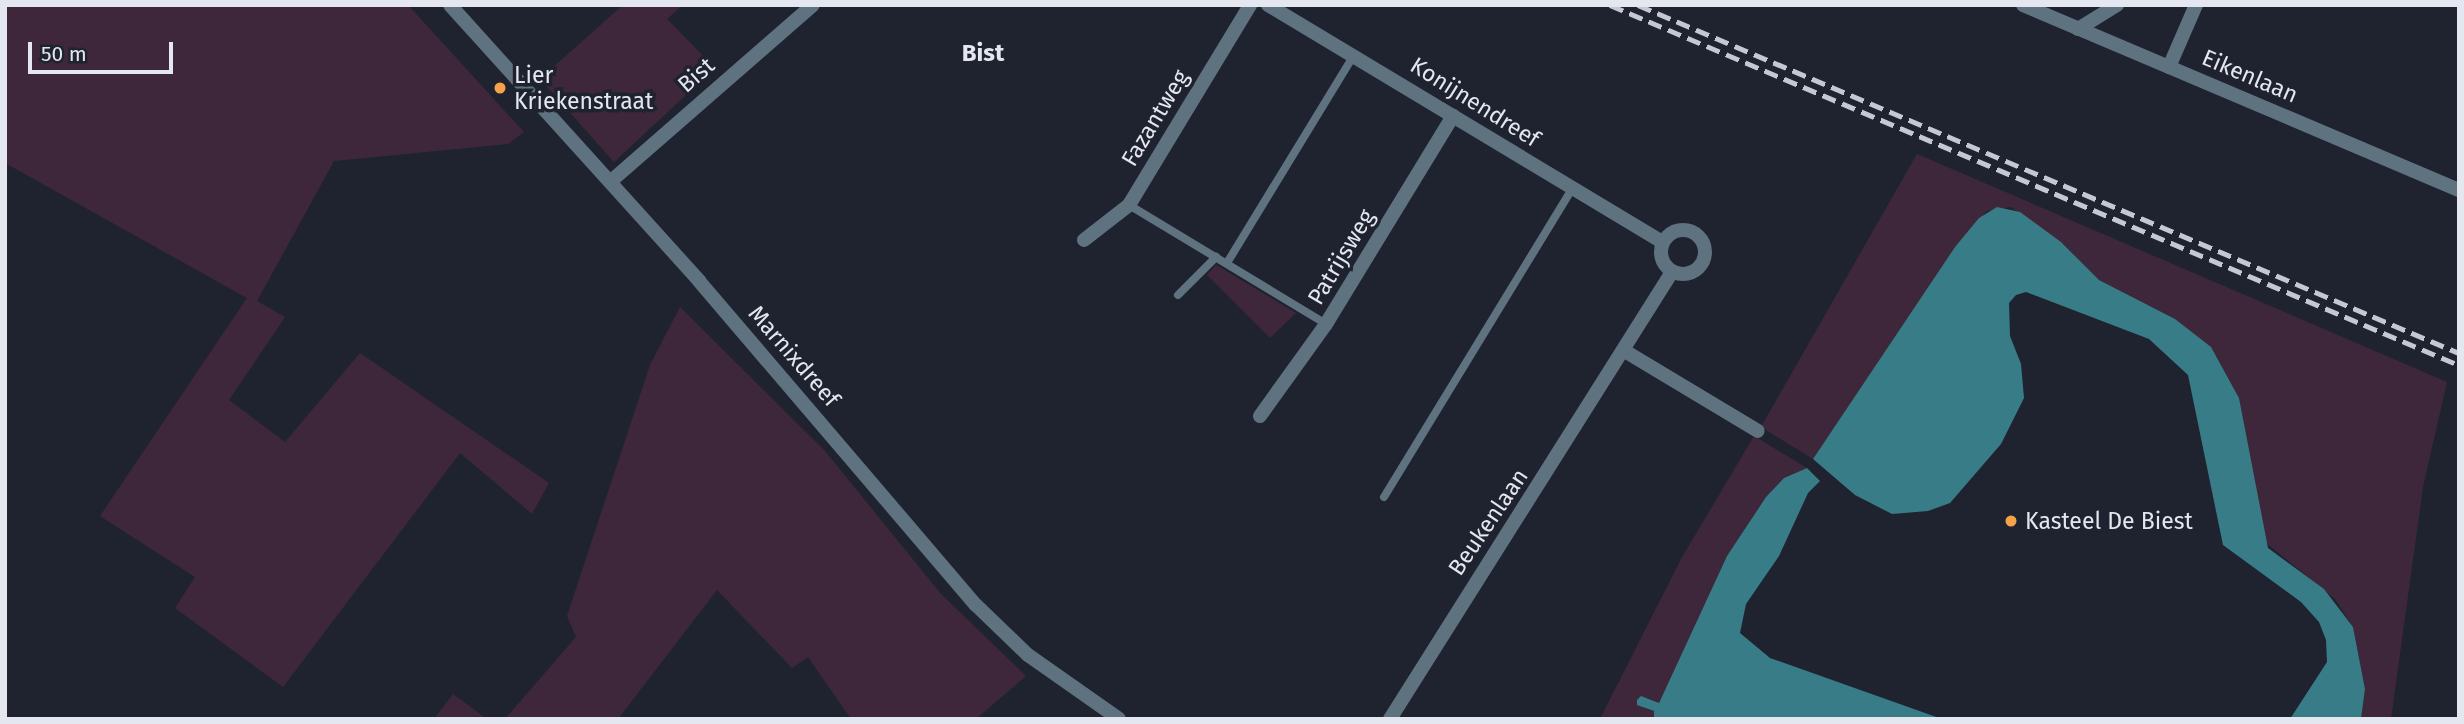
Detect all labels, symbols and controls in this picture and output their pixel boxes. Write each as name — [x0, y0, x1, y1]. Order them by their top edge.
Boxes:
scale bar — [32, 28, 177, 72]
district label: Bist — [962, 40, 1004, 68]
text: 50 m — [41, 41, 87, 67]
street label: Eikenlaan — [2198, 43, 2302, 109]
street label: Konijnendreef — [1405, 51, 1545, 153]
street label: Bist — [672, 52, 720, 98]
place label: Lier Kriekenstraat — [514, 61, 653, 115]
street label: Fazantweg — [1116, 65, 1194, 171]
marker: Lier Kriekenstraat — [492, 80, 508, 96]
street label: Patrijsweg — [1302, 204, 1380, 310]
street label: Marnixdreef — [743, 300, 845, 412]
street label: Beukenlaan — [1442, 464, 1534, 580]
place label: Kasteel De Biest — [2025, 507, 2193, 535]
marker: Kasteel De Biest — [2003, 513, 2019, 529]

